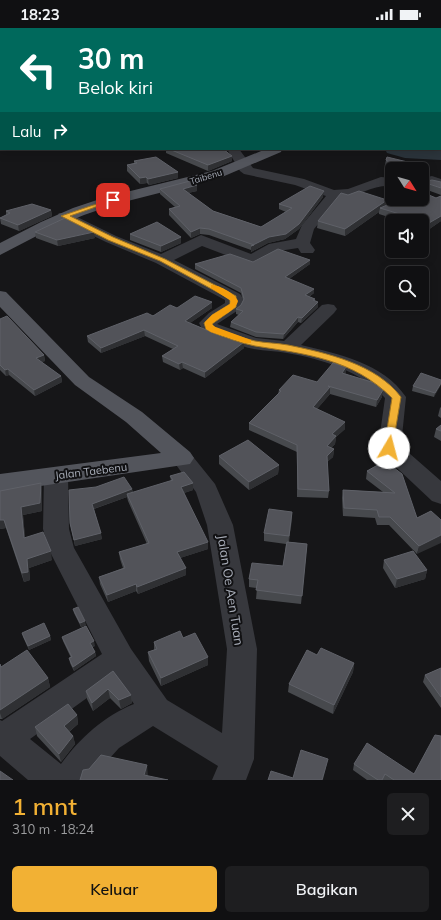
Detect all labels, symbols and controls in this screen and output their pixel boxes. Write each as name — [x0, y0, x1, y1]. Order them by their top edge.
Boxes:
text: 18:23 — [20, 5, 60, 24]
text: 30 m — [78, 41, 144, 76]
icon: left — [12, 44, 64, 96]
text: Belok kiri — [78, 76, 153, 99]
icon: right — [49, 120, 71, 142]
text: Lalu — [12, 122, 41, 141]
north arrow — [385, 162, 429, 206]
map controls — [385, 162, 429, 310]
street label: Taibenu — [188, 166, 223, 187]
pin — [96, 183, 130, 217]
icon: arrive — [102, 189, 124, 211]
button: sound — [385, 214, 429, 258]
button: search — [385, 266, 429, 310]
position arrow — [368, 427, 410, 469]
street label: Jalan Taebenu — [54, 460, 128, 482]
street label: Jalan Oe Aen Tuan — [214, 533, 248, 647]
text: 1 mnt — [12, 791, 77, 821]
button: close — [387, 793, 429, 835]
text: 310 m · 18:24 — [12, 821, 94, 837]
button: Keluar — [12, 866, 217, 912]
button: Bagikan — [225, 866, 429, 912]

